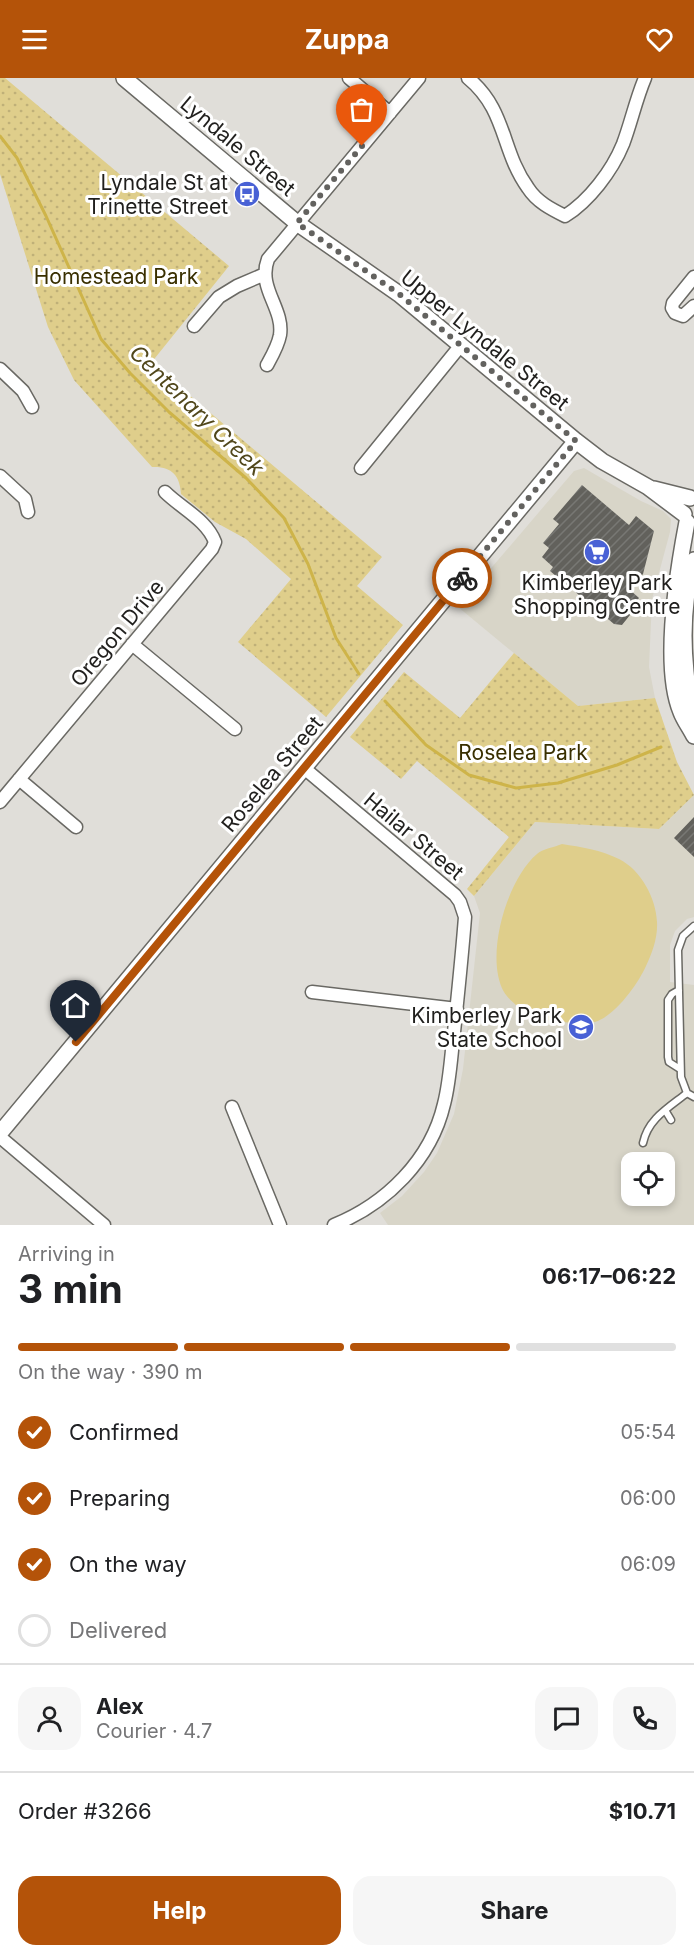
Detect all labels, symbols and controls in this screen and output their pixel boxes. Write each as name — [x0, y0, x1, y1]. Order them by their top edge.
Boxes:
icon: menu — [18, 23, 51, 56]
text: Zuppa — [305, 23, 389, 56]
icon: heart — [643, 23, 676, 56]
pin — [336, 84, 387, 146]
street label: Lyndale Street — [176, 91, 300, 201]
icon: bag — [345, 93, 378, 126]
place label: Lyndale St at Trinette Street — [87, 170, 228, 219]
bus stop icon: Lyndale St at Trinette Street — [232, 179, 262, 209]
park label: Homestead Park — [34, 264, 199, 289]
street label: Upper Lyndale Street — [396, 264, 574, 416]
water label: Centenary Creek — [124, 339, 270, 481]
supermarket icon: Kimberley Park Shopping Centre — [582, 537, 612, 567]
courier — [432, 548, 492, 608]
icon: bike — [446, 562, 479, 595]
place label: Kimberley Park Shopping Centre — [513, 570, 681, 619]
street label: Oregon Drive — [65, 574, 169, 692]
street label: Roselea Street — [216, 711, 328, 837]
park label: Roselea Park — [458, 740, 588, 765]
street label: Hailar Street — [359, 787, 469, 885]
pin — [50, 980, 101, 1042]
icon: home — [59, 989, 92, 1022]
place label: Kimberley Park State School — [411, 1003, 562, 1052]
school or university icon: Kimberley Park State School — [566, 1012, 596, 1042]
map controls — [621, 1152, 675, 1206]
button: locate — [621, 1152, 675, 1206]
text: Arriving in — [18, 1242, 115, 1266]
text: 06:17–06:22 — [542, 1263, 676, 1289]
text: 3 min — [18, 1265, 123, 1312]
text: On the way · 390 m — [18, 1360, 202, 1384]
icon: check — [18, 1416, 51, 1449]
text: Confirmed — [69, 1419, 179, 1445]
text: 05:54 — [620, 1420, 676, 1444]
icon: check — [18, 1482, 51, 1515]
text: Preparing — [69, 1485, 170, 1511]
text: 06:00 — [620, 1486, 676, 1510]
icon: check — [18, 1548, 51, 1581]
text: On the way — [69, 1551, 187, 1577]
text: 06:09 — [620, 1552, 676, 1576]
text: Delivered — [69, 1617, 167, 1643]
button: person — [18, 1687, 81, 1750]
button: chat — [535, 1687, 598, 1750]
button: phone — [613, 1687, 676, 1750]
text: Alex — [96, 1693, 144, 1719]
text: Courier · 4.7 — [96, 1719, 212, 1743]
text: Order #3266 — [18, 1798, 152, 1824]
text: $10.71 — [609, 1798, 676, 1824]
button: Help — [18, 1876, 341, 1945]
button: Share — [353, 1876, 676, 1945]

